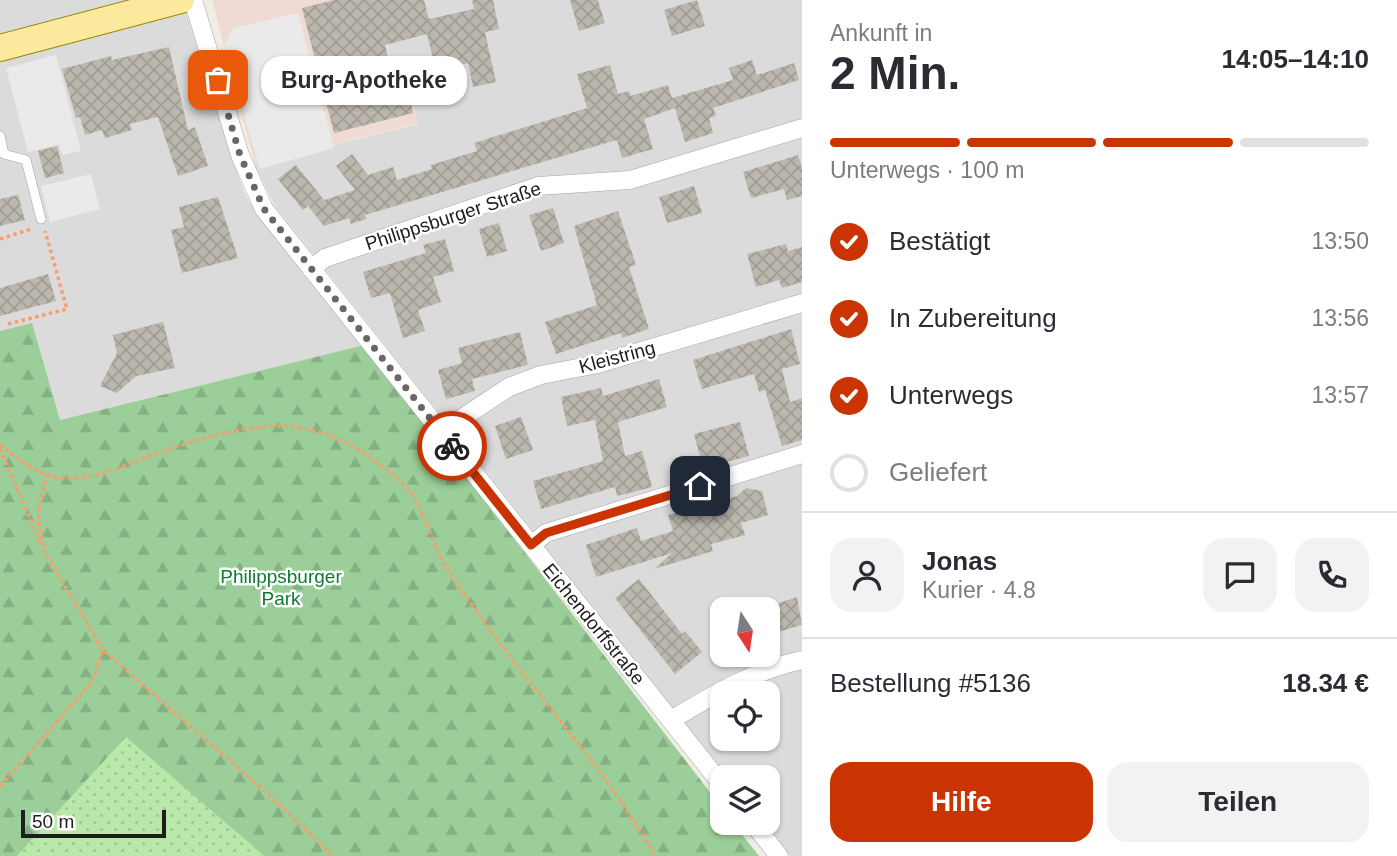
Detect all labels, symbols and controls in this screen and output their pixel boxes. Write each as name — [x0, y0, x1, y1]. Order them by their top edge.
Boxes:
text: Ankunft in — [830, 20, 932, 46]
text: 14:05–14:10 — [1222, 44, 1369, 74]
text: 2 Min. — [830, 47, 960, 99]
pin — [188, 50, 248, 110]
callout: Burg-Apotheke — [260, 56, 466, 104]
icon: bag — [199, 61, 237, 99]
text: Burg-Apotheke — [281, 67, 447, 93]
text: Unterwegs · 100 m — [830, 157, 1024, 183]
street label: Philippsburger Straße — [362, 178, 544, 254]
icon: check — [830, 223, 868, 261]
text: Bestätigt — [889, 226, 990, 256]
text: 13:50 — [1311, 228, 1369, 254]
icon: check — [830, 300, 868, 338]
text: In Zubereitung — [889, 303, 1057, 333]
text: 13:56 — [1311, 305, 1369, 331]
street label: Kleistring — [577, 337, 657, 377]
icon: check — [830, 377, 868, 415]
text: Unterwegs — [889, 380, 1013, 410]
text: 13:57 — [1311, 382, 1369, 408]
courier — [417, 411, 487, 481]
icon: bike — [433, 427, 471, 465]
pin — [670, 456, 730, 516]
text: Geliefert — [889, 457, 987, 487]
icon: home — [681, 467, 719, 505]
button: person — [830, 538, 904, 612]
button: chat — [1203, 538, 1277, 612]
button: phone — [1295, 538, 1369, 612]
text: Jonas — [922, 546, 997, 576]
street label: Eichendorffstraße — [539, 559, 649, 689]
park label: Philippsburger Park — [220, 566, 342, 609]
text: Kurier · 4.8 — [922, 577, 1036, 603]
north arrow — [710, 597, 780, 667]
map controls — [710, 597, 780, 835]
text: Bestellung #5136 — [830, 668, 1031, 698]
text: 18.34 € — [1282, 668, 1369, 698]
button: locate — [710, 681, 780, 751]
button: Hilfe — [830, 762, 1093, 842]
button: Teilen — [1107, 762, 1369, 842]
button: layers — [710, 765, 780, 835]
scale bar — [21, 807, 166, 839]
text: 50 m — [32, 811, 74, 832]

